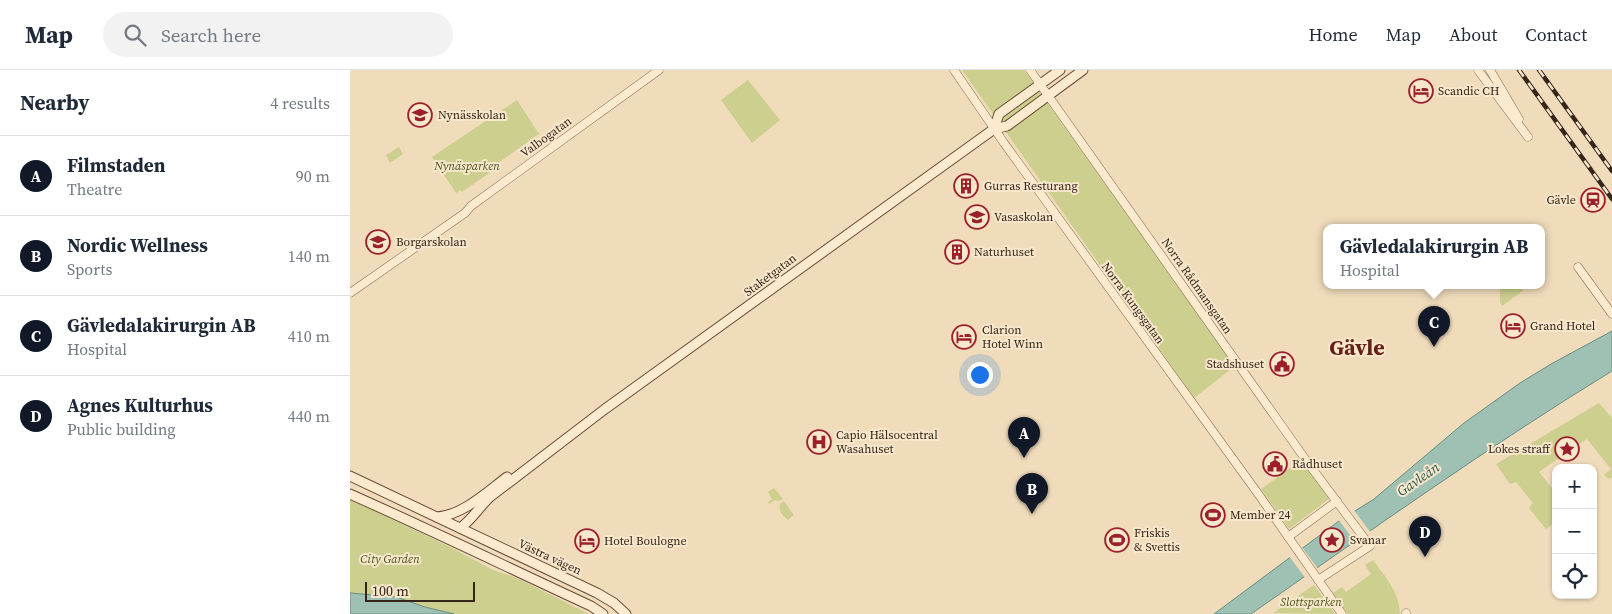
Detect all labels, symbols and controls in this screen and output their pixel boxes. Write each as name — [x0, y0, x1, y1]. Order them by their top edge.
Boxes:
search box — [103, 12, 453, 57]
text: Map — [25, 18, 73, 51]
icon: search — [121, 21, 149, 49]
text: Search here — [161, 22, 261, 48]
text: Home — [1309, 22, 1358, 47]
text: Map — [1386, 22, 1421, 47]
text: About — [1449, 22, 1497, 47]
text: Contact — [1525, 22, 1587, 47]
hotel icon: Scandic CH — [1408, 78, 1434, 104]
place label: Scandic CH — [1438, 83, 1499, 99]
text: Nearby — [20, 88, 90, 117]
text: 4 results — [270, 92, 330, 114]
school or university icon: Nynässkolan — [407, 102, 433, 128]
place label: Nynässkolan — [438, 107, 506, 123]
street label: Valbogatan — [517, 113, 575, 161]
text: Filmstaden — [67, 152, 165, 178]
park label: Nynäsparken — [433, 158, 500, 174]
text: A — [31, 165, 41, 187]
text: 90 m — [296, 165, 330, 187]
building icon: Gurras Resturang — [953, 173, 979, 199]
text: Theatre — [67, 178, 122, 200]
place label: Gurras Resturang — [984, 178, 1078, 194]
station icon: Gävle — [1580, 187, 1606, 213]
place label: Gävle — [1546, 192, 1576, 208]
school or university icon: Vasaskolan — [964, 204, 990, 230]
place label: Vasaskolan — [994, 209, 1053, 225]
popup — [1323, 224, 1545, 289]
school or university icon: Borgarskolan — [365, 229, 391, 255]
text: Nordic Wellness — [67, 232, 208, 258]
text: Gävledalakirurgin AB — [1340, 233, 1528, 259]
place label: Borgarskolan — [396, 234, 467, 250]
street label: Norra Rådmansgatan — [1158, 235, 1236, 337]
building icon: Naturhuset — [944, 239, 970, 265]
place label: Naturhuset — [974, 244, 1034, 260]
text: B — [31, 245, 41, 267]
text: 140 m — [288, 245, 330, 267]
street label: Staketgatan — [741, 250, 799, 300]
text: Sports — [67, 258, 112, 280]
street label: Norra Kungsgatan — [1098, 259, 1168, 347]
text: Hospital — [1340, 259, 1400, 281]
pin: C — [1418, 306, 1450, 347]
text: Gävledalakirurgin AB — [67, 312, 256, 338]
hotel icon: Grand Hotel — [1500, 313, 1526, 339]
place label: Grand Hotel — [1530, 318, 1596, 334]
place label: Clarion Hotel Winn — [982, 322, 1043, 352]
hotel icon: Clarion Hotel Winn — [951, 324, 977, 350]
text: C — [31, 325, 41, 347]
text: 410 m — [288, 325, 330, 347]
district label: Gävle — [1329, 332, 1385, 362]
text: Hospital — [67, 338, 127, 360]
public building icon: Stadshuset — [1269, 351, 1295, 377]
place label: Stadshuset — [1207, 356, 1264, 372]
your location — [967, 362, 993, 388]
text: Agnes Kulturhus — [67, 392, 213, 418]
text: D — [30, 405, 42, 427]
text: 440 m — [288, 405, 330, 427]
pin: A — [1008, 417, 1040, 458]
text: Public building — [67, 418, 176, 440]
place label: Capio Hälsocentral Wasahuset — [836, 427, 938, 457]
hospital icon: Capio Hälsocentral Wasahuset — [806, 429, 832, 455]
place icon: Lokes straff — [1554, 436, 1580, 462]
place label: Lokes straff — [1488, 441, 1551, 457]
public building icon: Rådhuset — [1262, 451, 1288, 477]
place label: Rådhuset — [1292, 456, 1342, 472]
water label: Gavleån — [1393, 457, 1443, 501]
map controls — [1552, 464, 1597, 599]
button: + — [1552, 464, 1597, 509]
pin: B — [1016, 473, 1048, 514]
sports icon: Member 24 — [1200, 502, 1226, 528]
place label: Member 24 — [1230, 507, 1290, 523]
button: − — [1552, 509, 1597, 554]
pin: D — [1409, 516, 1441, 557]
place label: Friskis & Svettis — [1134, 525, 1180, 555]
sports icon: Friskis & Svettis — [1104, 527, 1130, 553]
place icon: Svanar — [1319, 527, 1345, 553]
hotel icon: Hotel Boulogne — [574, 528, 600, 554]
place label: Svanar — [1350, 532, 1386, 548]
place label: Hotel Boulogne — [604, 533, 687, 549]
street label: Västra vägen — [516, 535, 584, 579]
park label: City Garden — [360, 551, 420, 567]
button: locate — [1552, 554, 1597, 599]
scale bar — [365, 579, 475, 602]
text: 100 m — [372, 581, 409, 601]
park label: Slottsparken — [1280, 594, 1342, 610]

